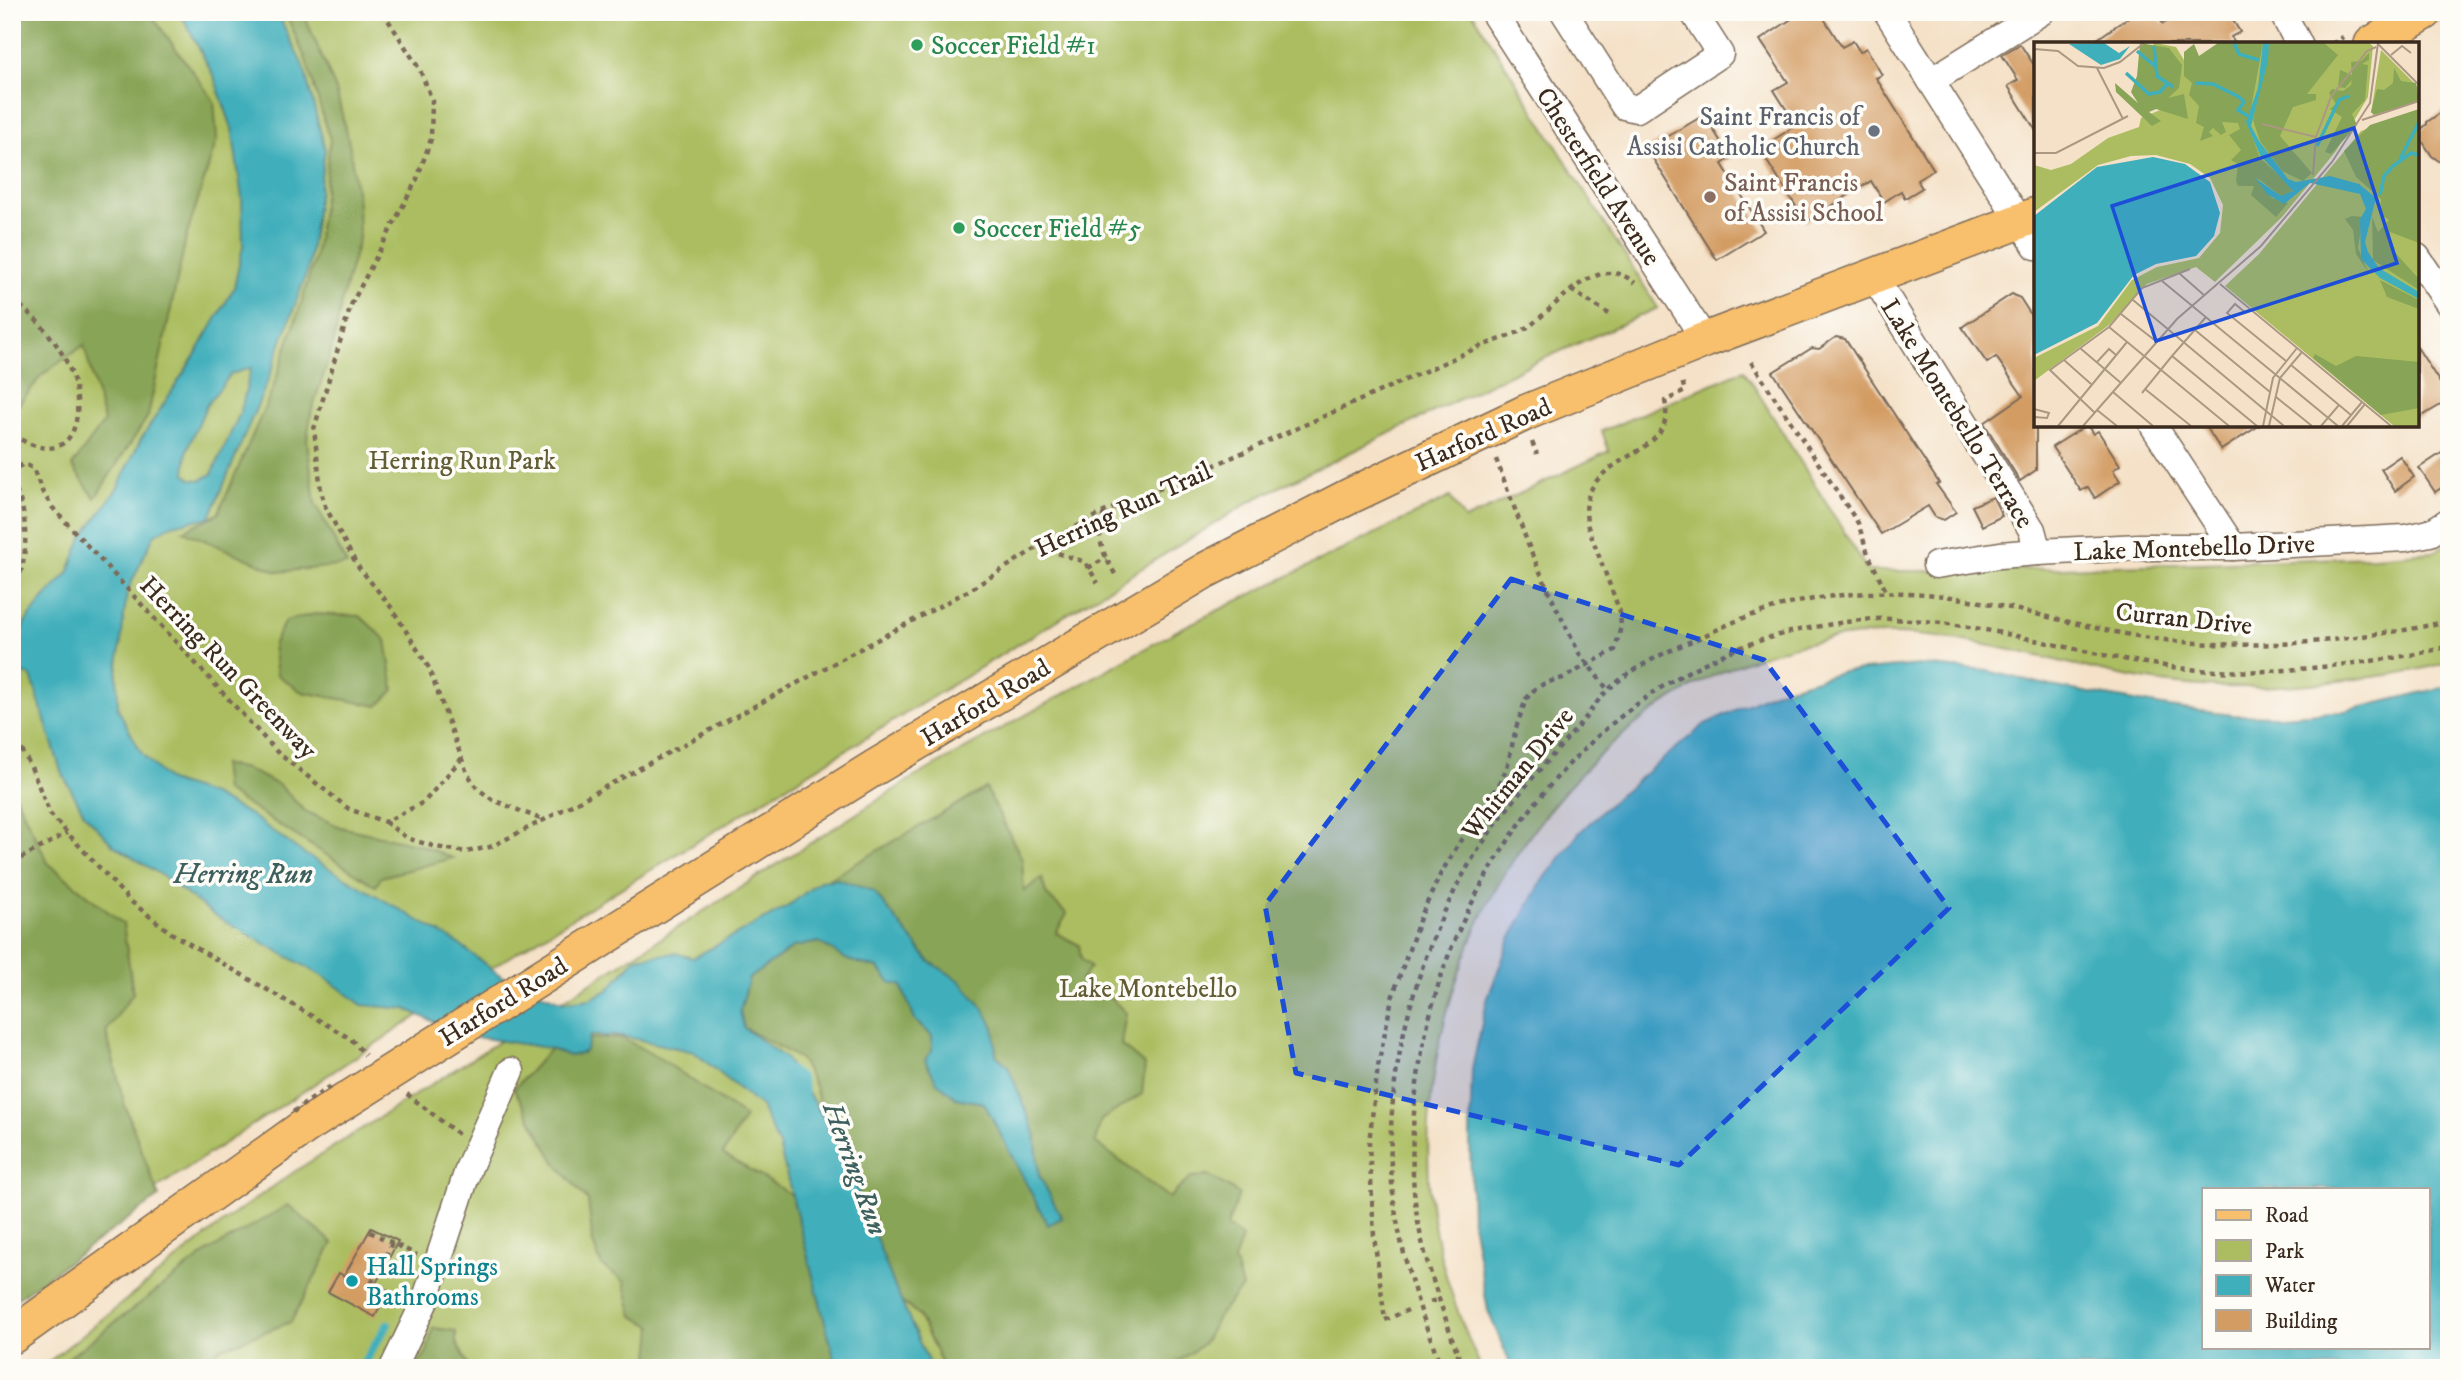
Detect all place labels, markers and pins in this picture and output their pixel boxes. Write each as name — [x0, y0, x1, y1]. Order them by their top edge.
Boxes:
place label: Soccer Field #1 — [931, 30, 1096, 63]
marker: Soccer Field #1 — [909, 37, 925, 53]
place label: Saint Francis of Assisi Catholic Church — [1627, 101, 1864, 164]
marker: Saint Francis of Assisi Catholic Church — [1866, 123, 1882, 139]
place label: Saint Francis of Assisi School — [1724, 167, 1884, 230]
marker: Saint Francis of Assisi School — [1702, 189, 1718, 205]
place label: Soccer Field #5 — [973, 213, 1141, 246]
marker: Soccer Field #5 — [951, 220, 967, 236]
place label: Hall Springs Bathrooms — [366, 1251, 498, 1314]
marker: Hall Springs Bathrooms — [344, 1273, 360, 1289]

